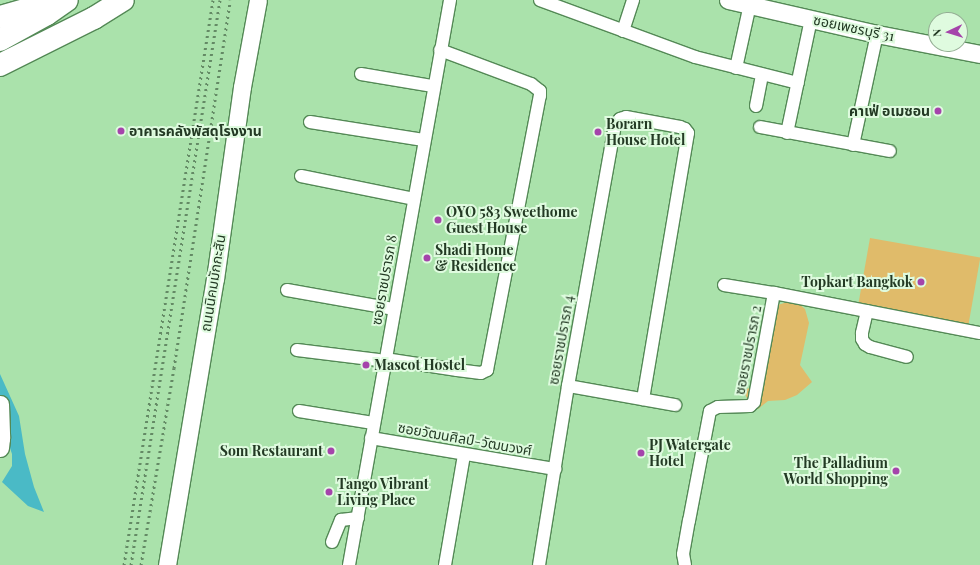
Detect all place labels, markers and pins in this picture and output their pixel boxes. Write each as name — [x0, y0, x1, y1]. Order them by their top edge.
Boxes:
place label: คาเฟ่ อเมซอน — [849, 103, 930, 119]
marker: คาเฟ่ อเมซอน — [933, 106, 943, 116]
place label: Borarn House Hotel — [606, 116, 685, 148]
place label: อาคารคลังพัสดุโรงงาน — [129, 123, 262, 139]
marker: อาคารคลังพัสดุโรงงาน — [116, 126, 126, 136]
marker: Borarn House Hotel — [593, 127, 603, 137]
place label: OYO 583 Sweethome Guest House — [446, 204, 578, 236]
marker: OYO 583 Sweethome Guest House — [433, 215, 443, 225]
place label: Shadi Home & Residence — [435, 242, 516, 274]
marker: Shadi Home & Residence — [422, 253, 432, 263]
place label: Topkart Bangkok — [801, 274, 913, 290]
marker: Topkart Bangkok — [916, 277, 926, 287]
place label: Mascot Hostel — [374, 357, 465, 373]
marker: Mascot Hostel — [361, 360, 371, 370]
place label: PJ Watergate Hotel — [649, 437, 731, 470]
place label: Som Restaurant — [220, 443, 323, 459]
marker: Som Restaurant — [326, 446, 336, 456]
marker: PJ Watergate Hotel — [636, 448, 646, 458]
place label: The Palladium World Shopping — [784, 455, 888, 488]
marker: The Palladium World Shopping — [891, 466, 901, 476]
place label: Tango Vibrant Living Place — [337, 476, 429, 508]
marker: Tango Vibrant Living Place — [324, 487, 334, 497]

